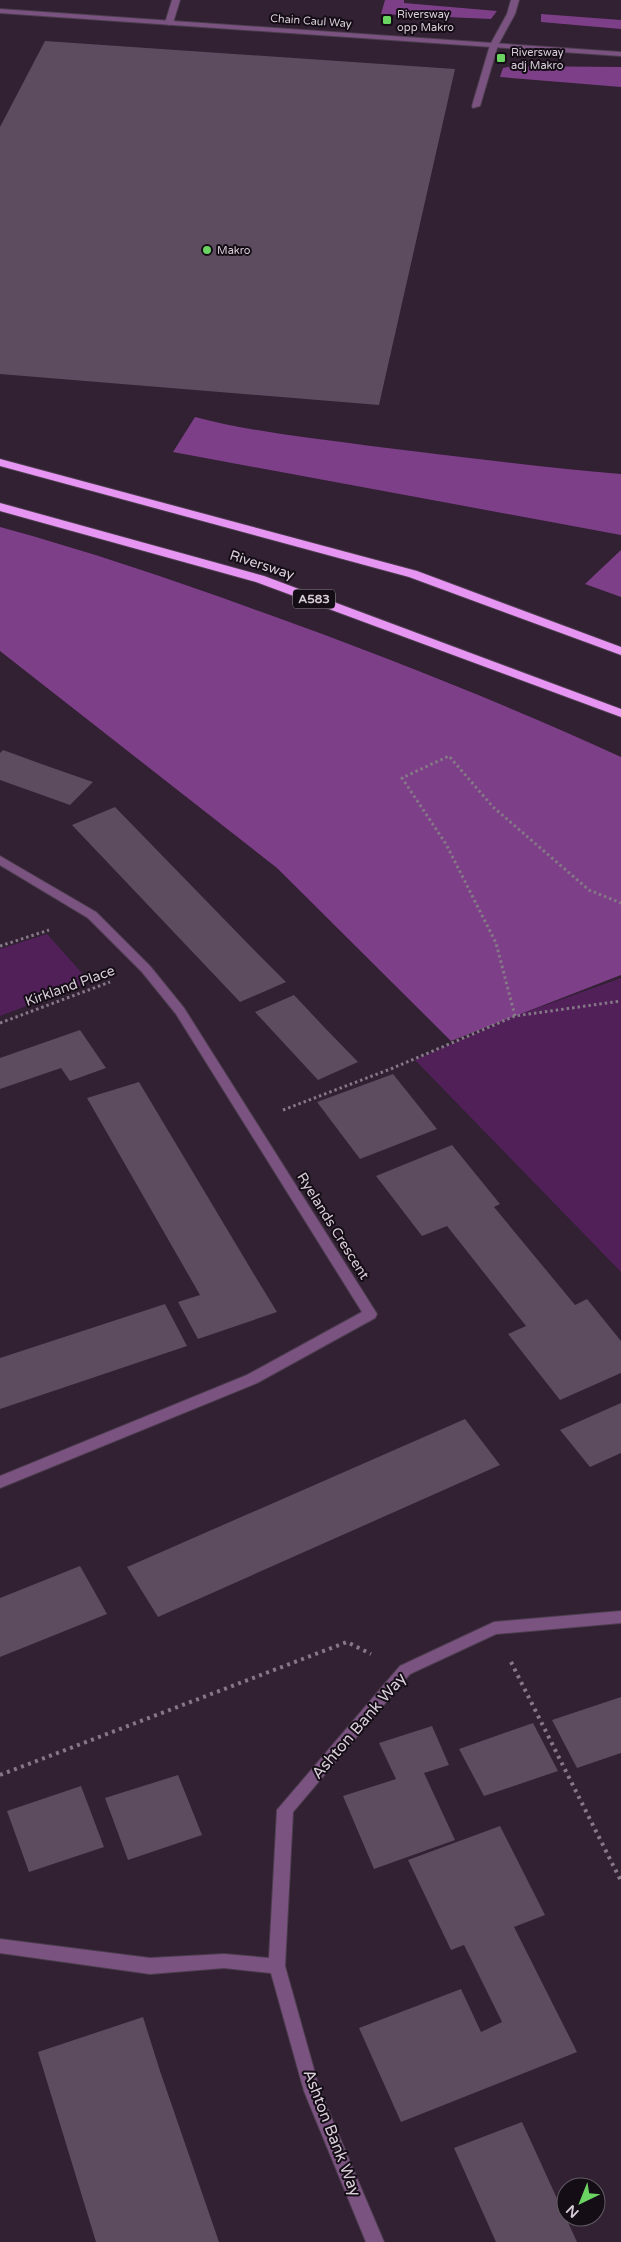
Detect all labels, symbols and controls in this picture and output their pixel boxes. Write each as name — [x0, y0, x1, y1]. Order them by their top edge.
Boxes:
place label: Riversway opp Makro — [397, 8, 454, 34]
street label: Chain Caul Way — [270, 12, 352, 30]
marker: Riversway opp Makro — [381, 14, 393, 26]
place label: Riversway adj Makro — [511, 46, 564, 72]
marker: Riversway adj Makro — [495, 52, 507, 64]
marker: Makro — [201, 244, 213, 256]
place label: Makro — [217, 244, 251, 257]
street label: Riversway — [228, 547, 297, 584]
road number: A583 — [293, 590, 335, 608]
street label: Kirkland Place — [23, 962, 117, 1010]
street label: Ryelands Crescent — [293, 1169, 373, 1283]
street label: Ashton Bank Way — [307, 1668, 411, 1783]
street label: Ashton Bank Way — [299, 2067, 366, 2200]
north arrow — [556, 2177, 606, 2227]
text: N — [563, 2201, 582, 2221]

